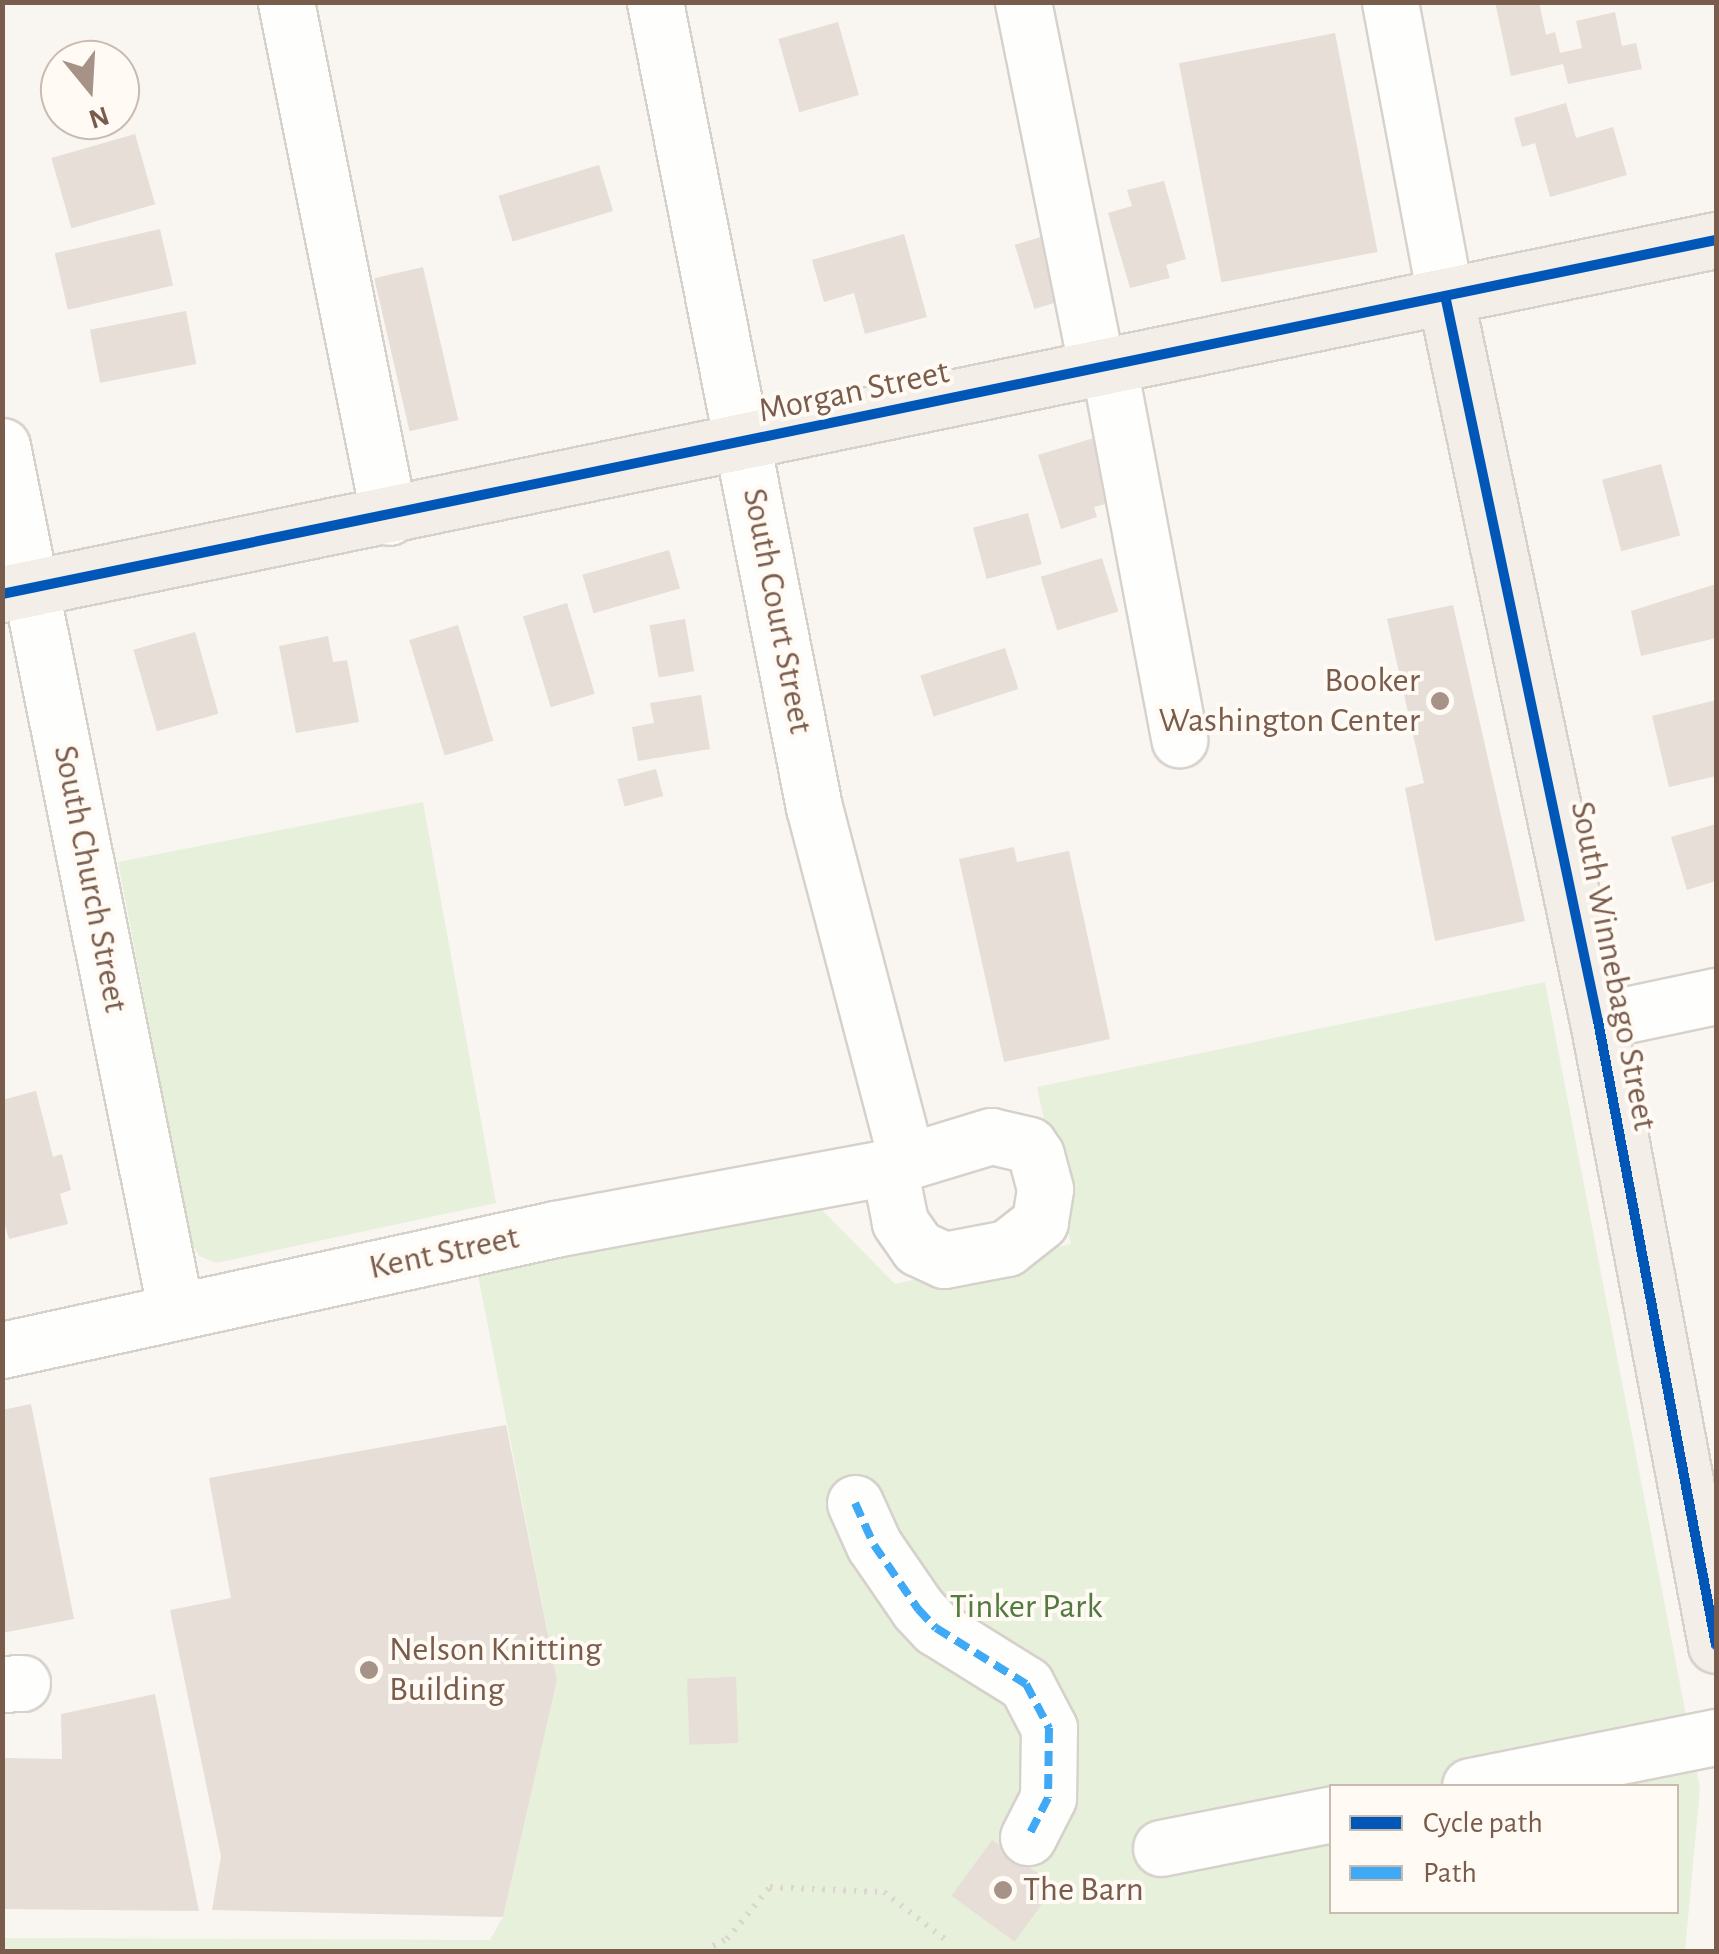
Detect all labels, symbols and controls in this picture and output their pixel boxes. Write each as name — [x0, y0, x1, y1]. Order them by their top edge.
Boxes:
north arrow — [40, 40, 140, 140]
text: N — [85, 100, 112, 133]
street label: Morgan Street — [755, 351, 953, 433]
street label: South Court Street — [733, 485, 821, 737]
place label: Booker Washington Center — [1159, 660, 1420, 742]
marker: Booker Washington Center — [1429, 690, 1451, 712]
street label: South Church Street — [44, 742, 136, 1016]
street label: South Winnebago Street — [1561, 798, 1665, 1134]
street label: Kent Street — [365, 1217, 523, 1289]
park label: Tinker Park — [950, 1586, 1102, 1628]
place label: Nelson Knitting Building — [389, 1629, 602, 1711]
marker: Nelson Knitting Building — [358, 1659, 380, 1681]
legend — [1329, 1784, 1679, 1914]
text: Cycle path — [1423, 1808, 1543, 1838]
text: Path — [1423, 1858, 1477, 1888]
place label: The Barn — [1023, 1869, 1144, 1911]
marker: The Barn — [992, 1879, 1014, 1901]

